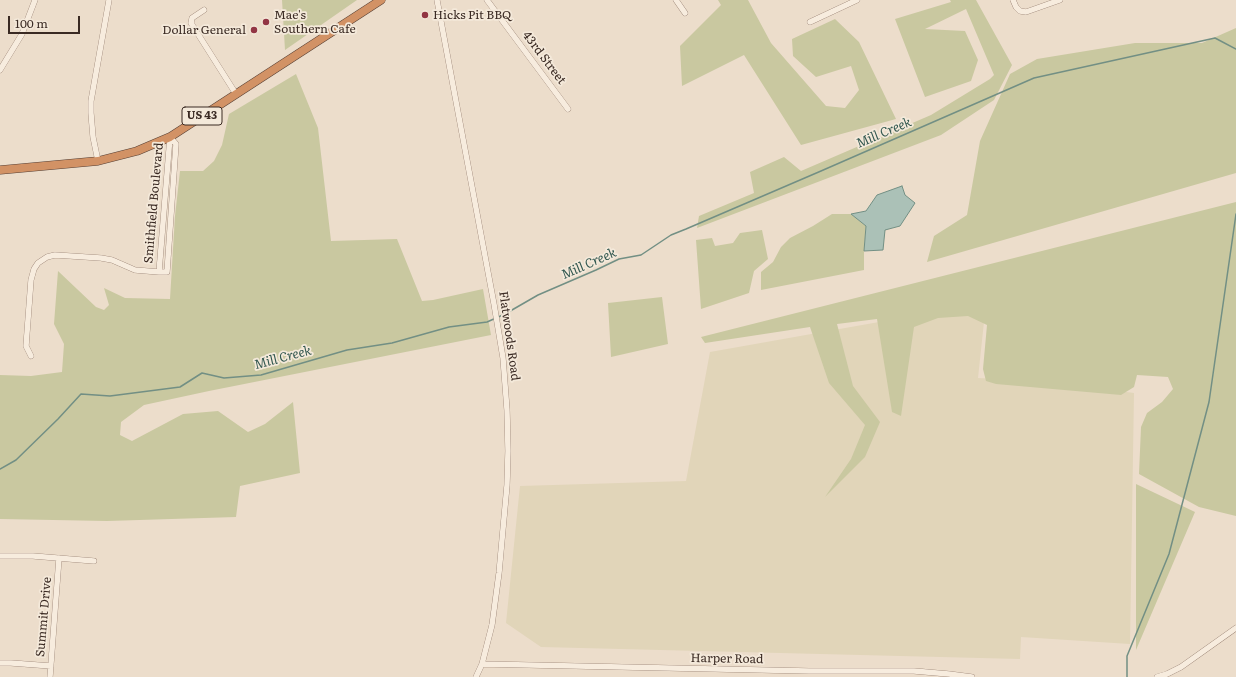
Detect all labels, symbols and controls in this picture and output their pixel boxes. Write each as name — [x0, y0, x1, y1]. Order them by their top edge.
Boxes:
scale bar — [10, 8, 82, 34]
place label: Mae's Southern Cafe — [274, 8, 356, 36]
place label: Hicks Pit BBQ — [433, 8, 511, 22]
marker: Hicks Pit BBQ — [420, 10, 430, 20]
text: 100 m — [15, 14, 48, 32]
marker: Mae's Southern Cafe — [261, 17, 271, 27]
place label: Dollar General — [162, 23, 246, 37]
marker: Dollar General — [249, 25, 259, 35]
street label: 43rd Street — [519, 29, 569, 87]
road number: US 43 — [182, 107, 222, 125]
water label: Mill Creek — [854, 114, 914, 152]
street label: Smithfield Boulevard — [142, 142, 166, 264]
water label: Mill Creek — [559, 245, 619, 283]
street label: Flatwoods Road — [496, 290, 522, 382]
water label: Mill Creek — [253, 343, 313, 373]
street label: Summit Drive — [33, 576, 55, 658]
street label: Harper Road — [690, 651, 764, 667]

